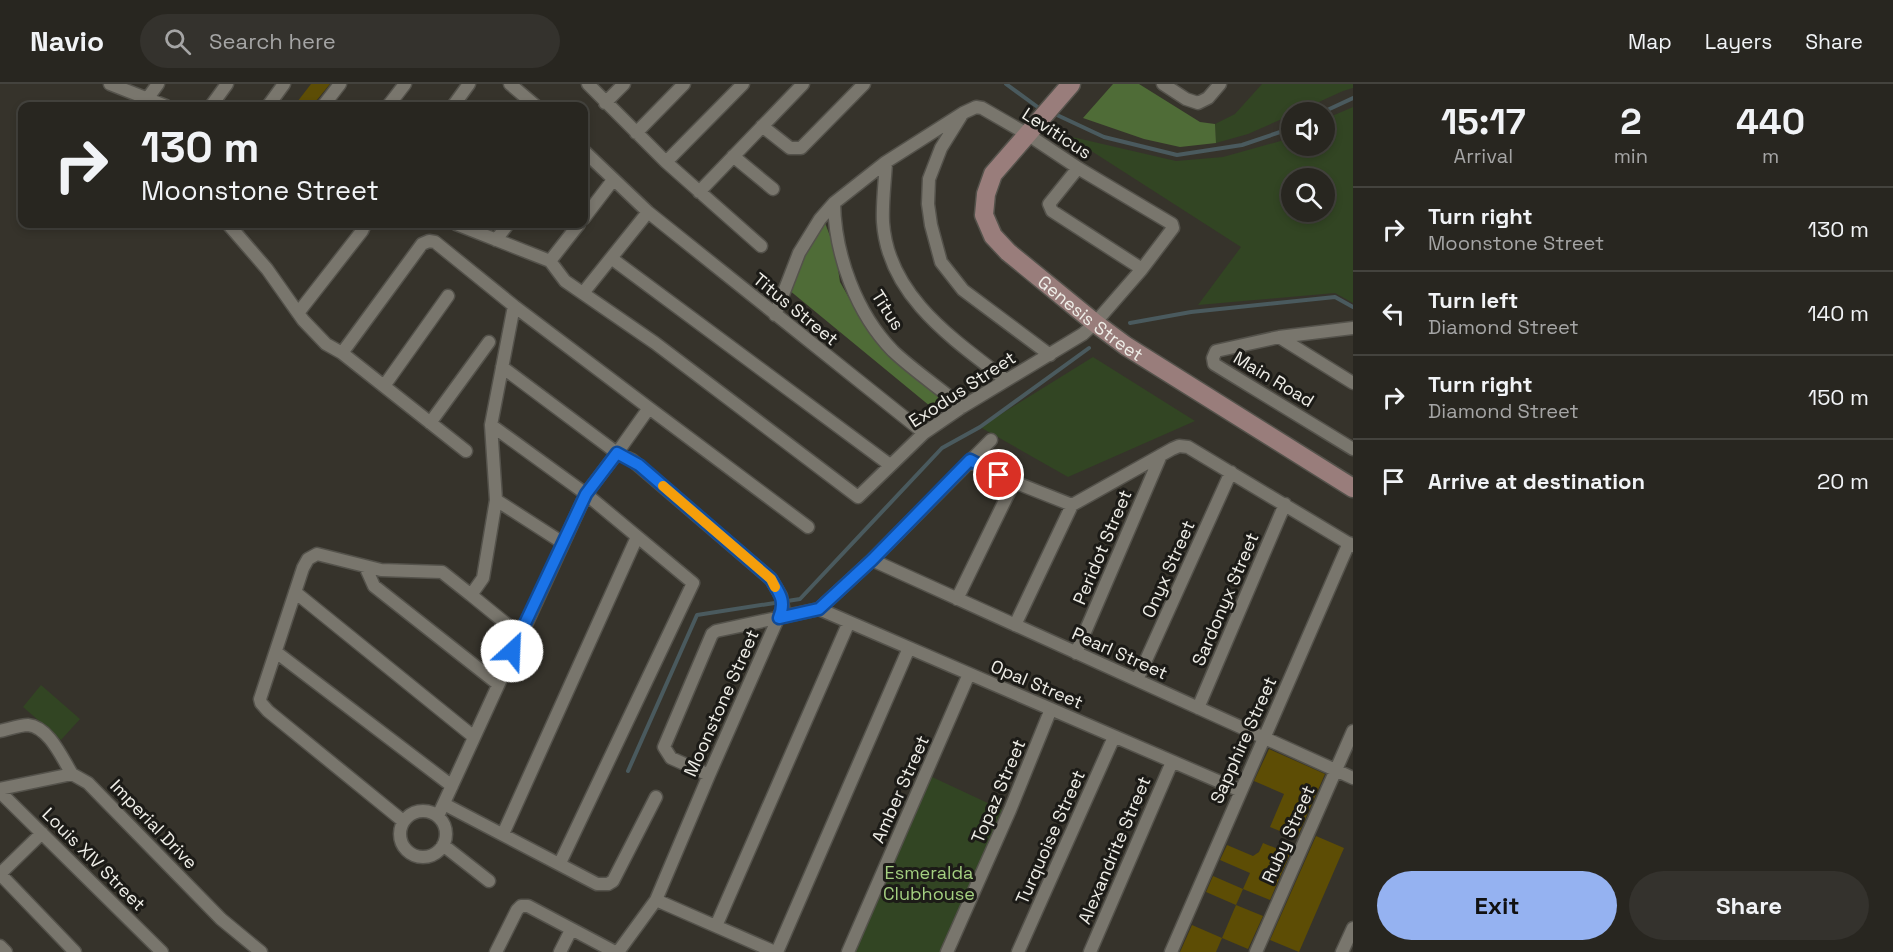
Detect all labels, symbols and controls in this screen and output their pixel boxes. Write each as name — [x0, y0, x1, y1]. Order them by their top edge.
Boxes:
search box — [140, 14, 560, 68]
text: Navio — [30, 23, 104, 59]
icon: search — [161, 25, 194, 58]
text: Search here — [209, 27, 336, 55]
text: Map — [1628, 28, 1672, 55]
text: Layers — [1705, 28, 1772, 55]
text: Share — [1805, 28, 1863, 55]
text: 15:17 — [1441, 99, 1526, 145]
text: 2 — [1620, 99, 1642, 145]
text: 440 — [1736, 99, 1805, 145]
street label: Leviticus — [1018, 102, 1096, 164]
map controls — [1281, 102, 1335, 222]
button: sound — [1281, 102, 1335, 156]
text: 130 m — [141, 121, 259, 174]
icon: right — [42, 126, 120, 204]
text: Arrival — [1454, 143, 1513, 169]
text: min — [1614, 143, 1648, 169]
text: m — [1762, 143, 1779, 169]
button: search — [1281, 168, 1335, 222]
text: Moonstone Street — [141, 173, 379, 208]
text: Turn right — [1428, 202, 1533, 230]
icon: right — [1377, 213, 1410, 246]
text: 130 m — [1808, 215, 1869, 243]
text: Moonstone Street — [1428, 230, 1604, 256]
street label: Titus Street — [749, 268, 843, 350]
street label: Genesis Street — [1033, 270, 1148, 366]
street label: Titus — [866, 285, 910, 335]
text: Turn left — [1428, 286, 1518, 314]
icon: left — [1377, 297, 1410, 330]
text: 140 m — [1807, 299, 1869, 327]
text: Diamond Street — [1428, 314, 1579, 340]
street label: Exodus Street — [904, 346, 1020, 432]
street label: Main Road — [1229, 346, 1319, 412]
text: Turn right — [1428, 370, 1533, 398]
icon: right — [1377, 381, 1410, 414]
text: 150 m — [1808, 383, 1869, 411]
text: Diamond Street — [1428, 398, 1579, 424]
pin — [973, 449, 1024, 500]
icon: arrive — [982, 458, 1015, 491]
icon: arrive — [1377, 465, 1410, 498]
text: Arrive at destination — [1428, 467, 1645, 495]
text: 20 m — [1817, 467, 1869, 495]
street label: Peridot Street — [1067, 486, 1137, 608]
street label: Onyx Street — [1136, 517, 1200, 621]
street label: Sardonyx Street — [1187, 529, 1263, 669]
position arrow — [480, 619, 544, 683]
street label: Pearl Street — [1069, 622, 1171, 684]
street label: Moonstone Street — [678, 626, 764, 780]
street label: Opal Street — [987, 654, 1087, 714]
street label: Sapphire Street — [1205, 673, 1281, 807]
street label: Amber Street — [866, 732, 934, 846]
street label: Topaz Street — [966, 735, 1030, 847]
street label: Turquoise Street — [1010, 766, 1090, 908]
street label: Alexandrite Street — [1072, 772, 1156, 928]
street label: Imperial Drive — [105, 774, 203, 874]
street label: Ruby Street — [1256, 782, 1320, 886]
street label: Louis XIV Street — [37, 802, 151, 916]
park label: Esmeralda Clubhouse — [883, 861, 975, 905]
button: Exit — [1377, 871, 1617, 940]
button: Share — [1629, 871, 1869, 940]

